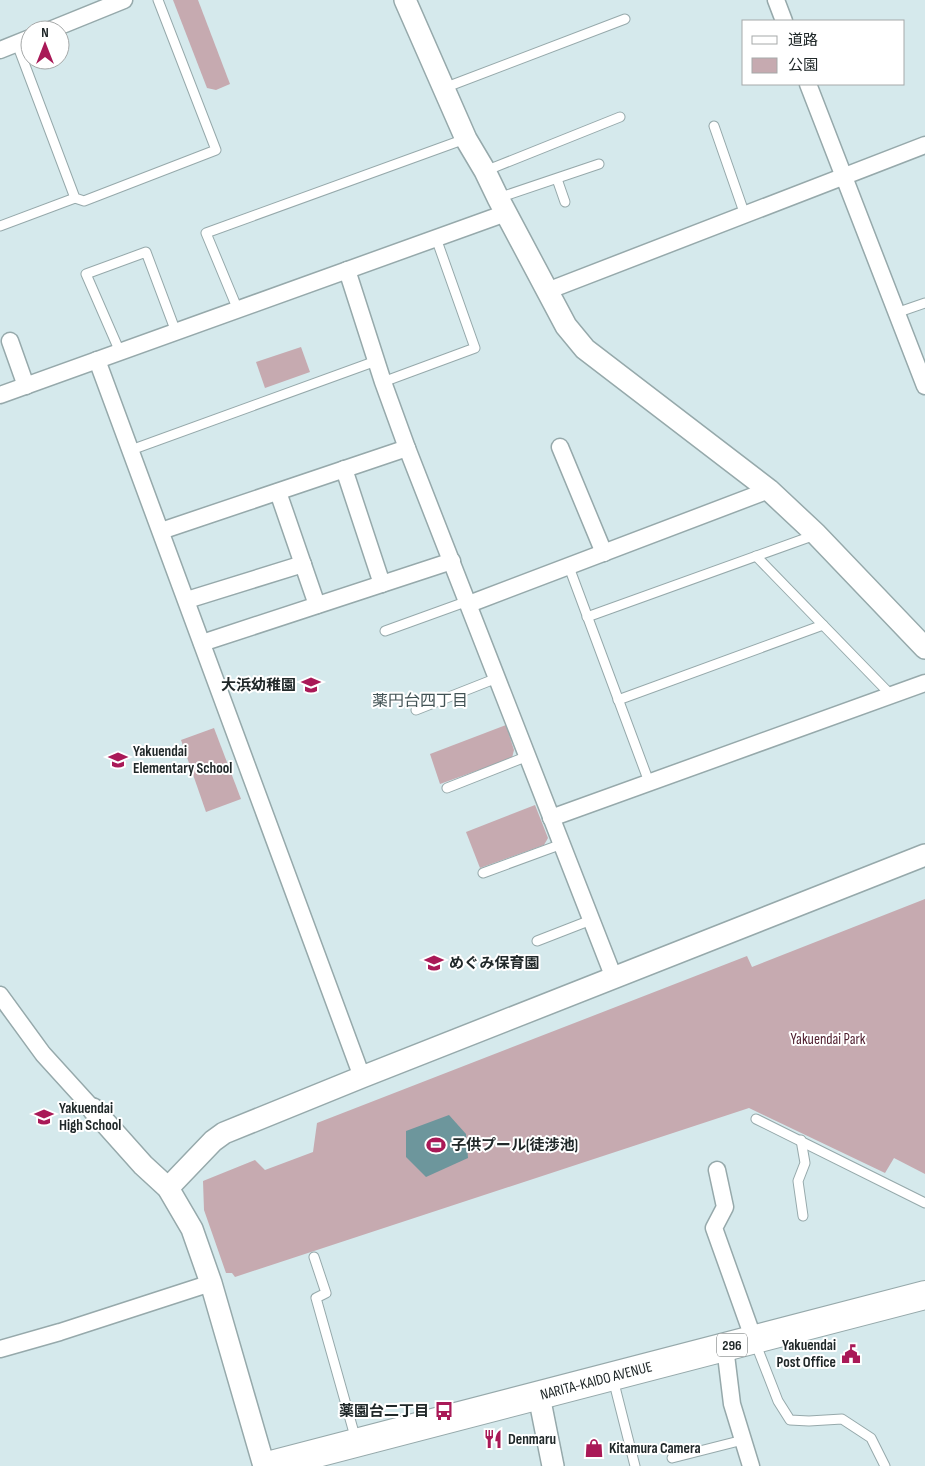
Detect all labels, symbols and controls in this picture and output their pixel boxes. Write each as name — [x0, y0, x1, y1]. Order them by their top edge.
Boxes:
north arrow — [20, 20, 70, 70]
legend — [742, 20, 905, 85]
text: N — [41, 24, 49, 41]
text: 道路 — [788, 31, 818, 50]
text: 公園 — [788, 56, 818, 75]
school or university icon: 大浜幼稚園 — [300, 674, 322, 696]
place label: 大浜幼稚園 — [221, 676, 296, 695]
district label: 薬円台四丁目 — [372, 692, 468, 711]
place label: Yakuendai Elementary School — [133, 742, 232, 778]
school or university icon: Yakuendai Elementary School — [107, 749, 129, 771]
school or university icon: めぐみ保育園 — [423, 952, 445, 974]
place label: めぐみ保育園 — [449, 954, 539, 973]
park label: Yakuendai Park — [791, 1030, 866, 1049]
place label: Yakuendai High School — [59, 1099, 121, 1135]
school or university icon: Yakuendai High School — [33, 1106, 55, 1128]
sports icon: 子供プール(徒渉池) — [425, 1134, 447, 1156]
place label: 子供プール(徒渉池) — [451, 1136, 578, 1155]
road number: 296 — [717, 1334, 747, 1356]
place label: Yakuendai Post Office — [776, 1336, 836, 1372]
public building icon: Yakuendai Post Office — [840, 1343, 862, 1365]
street label: NARITA-KAIDO AVENUE — [538, 1357, 654, 1404]
bus stop icon: 薬園台二丁目 — [433, 1400, 455, 1422]
place label: 薬園台二丁目 — [339, 1402, 429, 1421]
restaurant icon: Denmaru — [482, 1428, 504, 1450]
place label: Denmaru — [508, 1430, 556, 1449]
shop icon: Kitamura Camera — [583, 1437, 605, 1459]
place label: Kitamura Camera — [609, 1439, 701, 1458]

